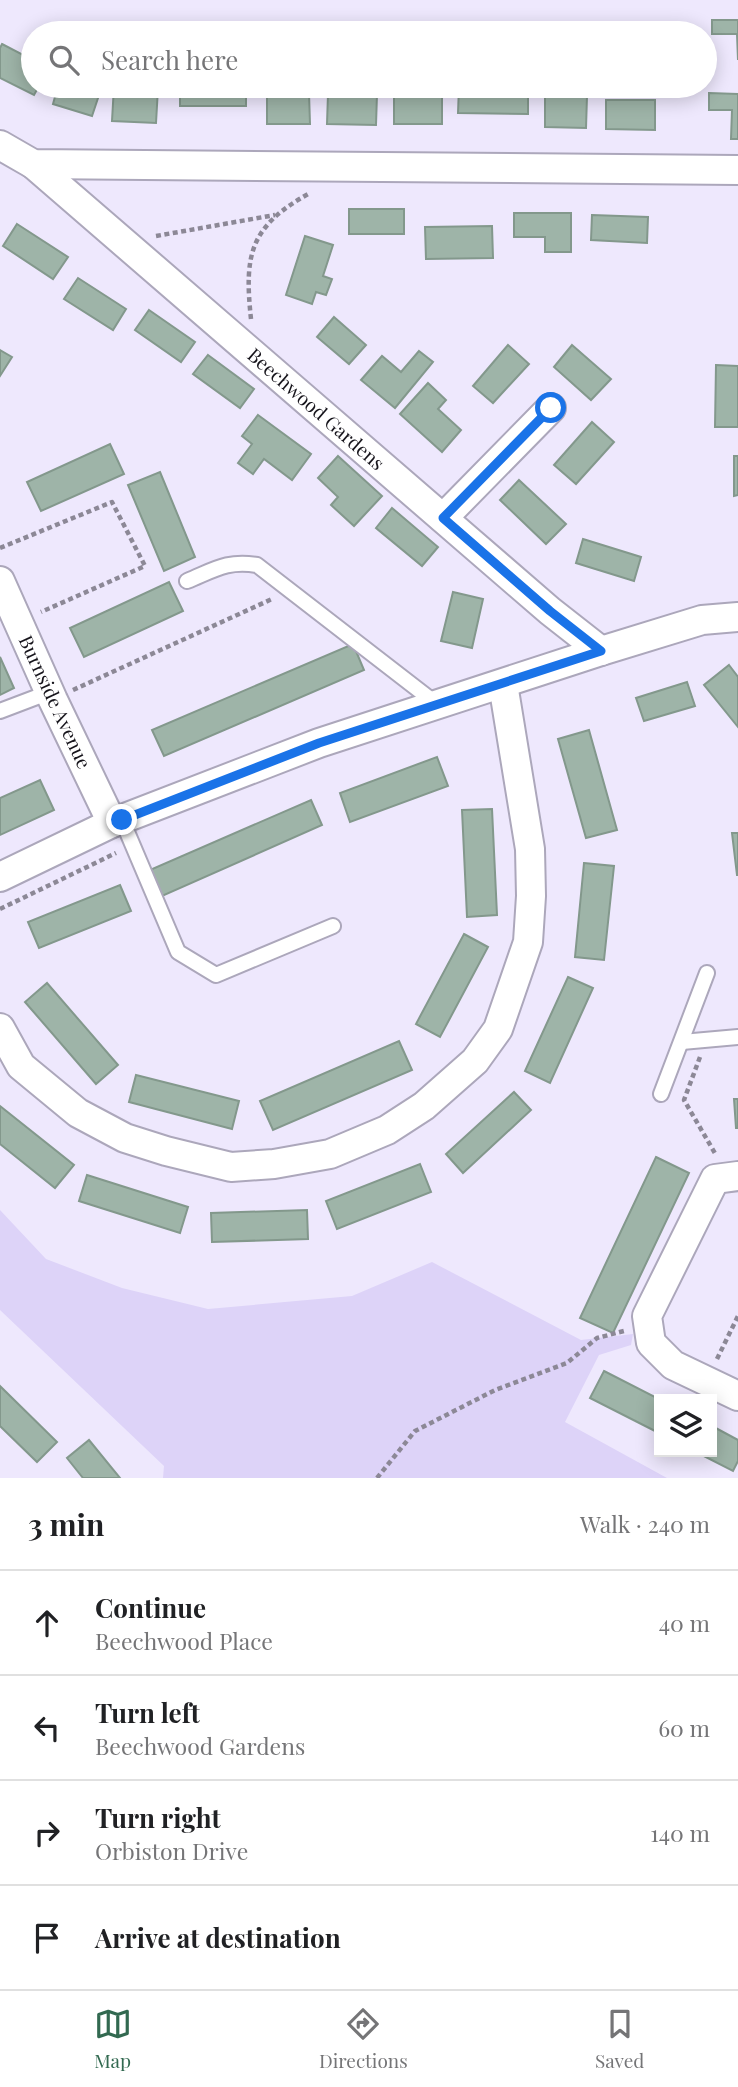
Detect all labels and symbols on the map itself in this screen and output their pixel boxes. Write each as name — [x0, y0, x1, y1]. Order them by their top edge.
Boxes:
street label: Beechwood Gardens — [243, 341, 391, 475]
route start — [535, 392, 566, 423]
street label: Burnside Avenue — [14, 631, 98, 772]
route end — [106, 804, 137, 835]

